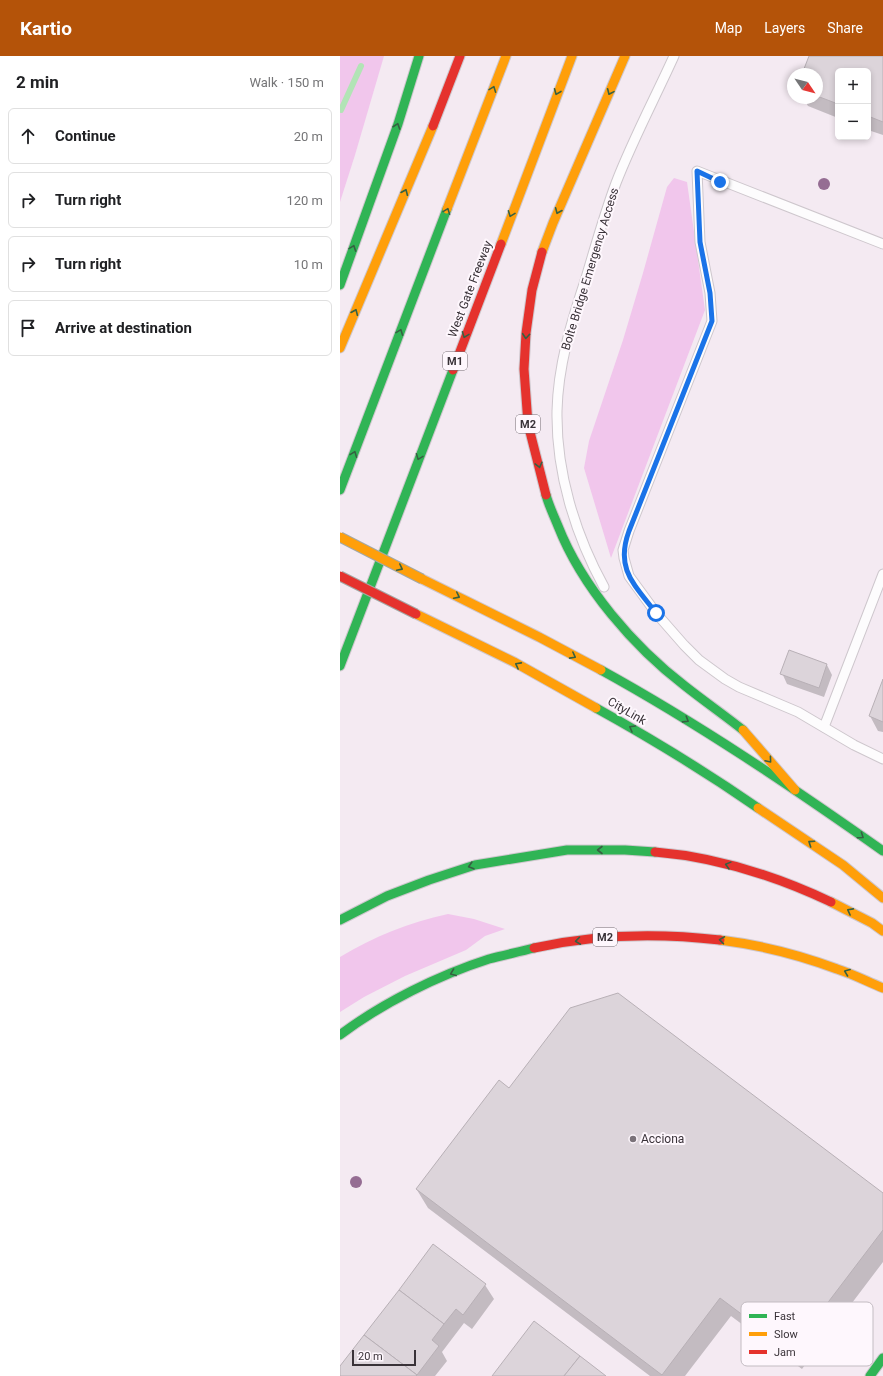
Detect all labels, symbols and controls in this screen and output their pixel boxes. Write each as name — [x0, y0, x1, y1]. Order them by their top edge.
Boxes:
text: Kartio — [20, 17, 72, 40]
text: Map — [715, 20, 742, 36]
text: Layers — [764, 20, 805, 36]
text: Share — [827, 20, 863, 36]
north arrow — [787, 68, 823, 104]
map controls — [835, 68, 871, 140]
button: + — [835, 68, 871, 104]
text: 2 min — [16, 72, 59, 92]
text: Walk · 150 m — [249, 75, 324, 90]
one-way arrow — [489, 86, 497, 93]
one-way arrow — [607, 88, 615, 95]
one-way arrow — [554, 89, 562, 96]
button: − — [835, 104, 871, 140]
one-way arrow — [392, 122, 401, 129]
icon: ahead — [17, 125, 39, 147]
text: Continue — [55, 127, 116, 145]
text: 20 m — [294, 129, 323, 144]
route end — [711, 173, 729, 191]
street label: Bolte Bridge Emergency Access — [559, 186, 621, 352]
icon: right — [17, 189, 39, 211]
one-way arrow — [400, 189, 408, 197]
text: Turn right — [55, 191, 121, 209]
text: 120 m — [286, 193, 323, 208]
one-way arrow — [442, 207, 450, 214]
one-way arrow — [555, 207, 563, 214]
one-way arrow — [507, 210, 515, 217]
street label: West Gate Freeway — [445, 238, 495, 339]
one-way arrow — [349, 245, 357, 252]
icon: right — [17, 253, 39, 275]
text: Turn right — [55, 255, 121, 273]
text: 10 m — [294, 257, 323, 272]
one-way arrow — [350, 309, 358, 316]
icon: arrive — [17, 317, 39, 339]
text: Arrive at destination — [55, 319, 192, 337]
one-way arrow — [396, 329, 404, 336]
one-way arrow — [461, 332, 469, 339]
one-way arrow — [522, 333, 531, 339]
road number: M1 — [443, 352, 467, 370]
road number: M2 — [516, 415, 540, 433]
one-way arrow — [349, 450, 357, 457]
one-way arrow — [415, 453, 423, 460]
one-way arrow — [534, 462, 542, 468]
one-way arrow — [395, 563, 403, 570]
one-way arrow — [453, 592, 461, 599]
route start — [647, 604, 665, 622]
one-way arrow — [569, 651, 576, 658]
one-way arrow — [515, 662, 522, 669]
street label: CityLink — [605, 694, 650, 728]
one-way arrow — [682, 716, 689, 723]
one-way arrow — [629, 725, 636, 732]
one-way arrow — [764, 755, 771, 763]
one-way arrow — [857, 831, 864, 838]
one-way arrow — [808, 841, 815, 848]
one-way arrow — [597, 846, 603, 854]
one-way arrow — [468, 861, 475, 870]
one-way arrow — [725, 861, 732, 870]
one-way arrow — [846, 909, 854, 916]
road number: M2 — [593, 928, 617, 946]
one-way arrow — [575, 936, 581, 945]
one-way arrow — [719, 936, 725, 945]
one-way arrow — [449, 969, 456, 977]
one-way arrow — [844, 969, 851, 977]
place label: Acciona — [641, 1132, 684, 1146]
marker: Acciona — [628, 1134, 638, 1144]
legend — [741, 1302, 873, 1366]
text: Fast — [774, 1310, 796, 1323]
text: Slow — [774, 1328, 798, 1341]
text: Jam — [774, 1346, 796, 1359]
scale bar — [352, 1348, 416, 1367]
text: 20 m — [358, 1350, 383, 1363]

